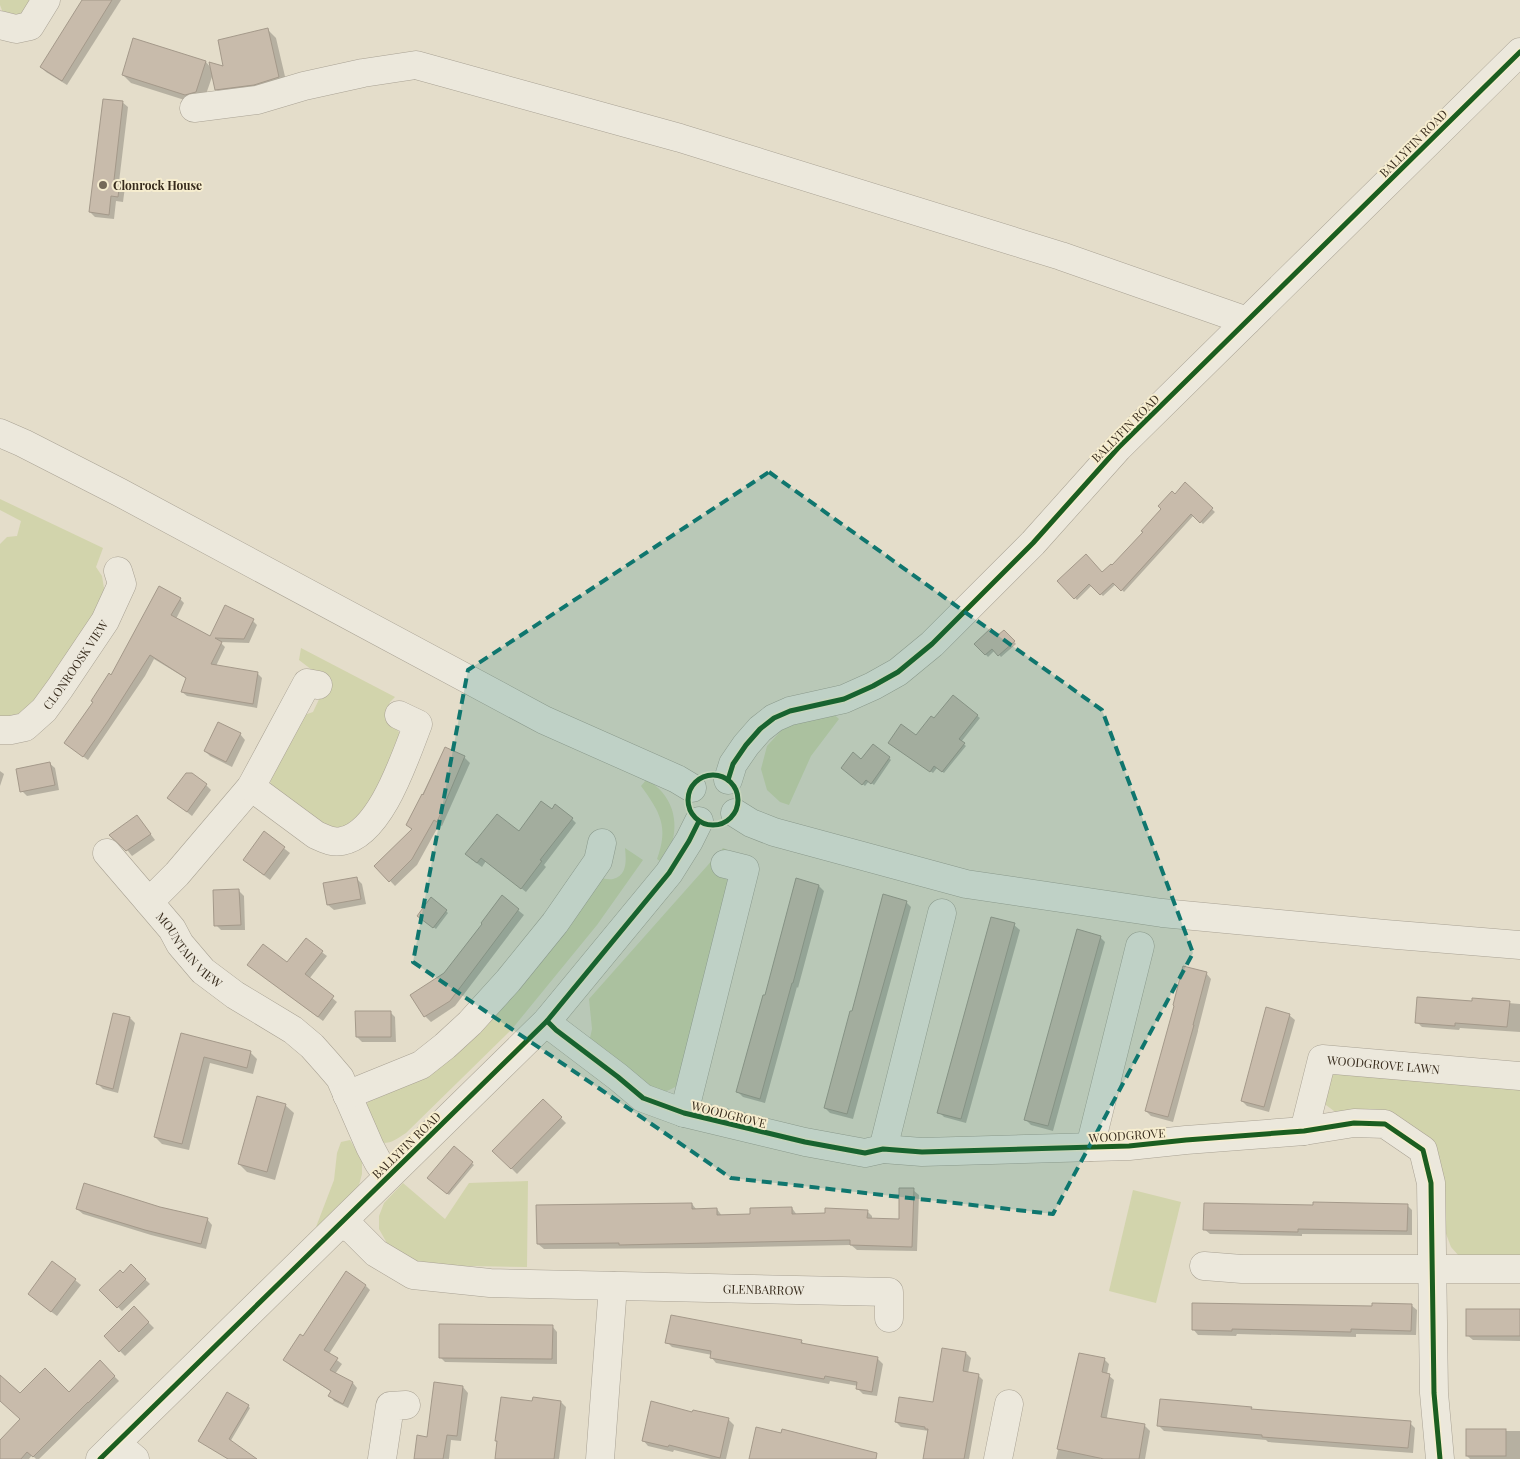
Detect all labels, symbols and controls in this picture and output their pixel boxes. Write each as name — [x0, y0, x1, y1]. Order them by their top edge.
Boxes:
street label: BALLYFIN ROAD — [1376, 105, 1451, 180]
place label: Clonrock House — [113, 177, 202, 193]
marker: Clonrock House — [97, 179, 109, 191]
street label: BALLYFIN ROAD — [1088, 390, 1163, 465]
street label: CLONROOSK VIEW — [39, 617, 112, 713]
street label: MOUNTAIN VIEW — [153, 909, 226, 991]
street label: WOODGROVE LAWN — [1325, 1051, 1441, 1077]
street label: WOODGROVE — [689, 1097, 768, 1131]
street label: BALLYFIN ROAD — [368, 1108, 444, 1182]
street label: WOODGROVE — [1087, 1124, 1166, 1146]
street label: GLENBARROW — [723, 1280, 804, 1298]

